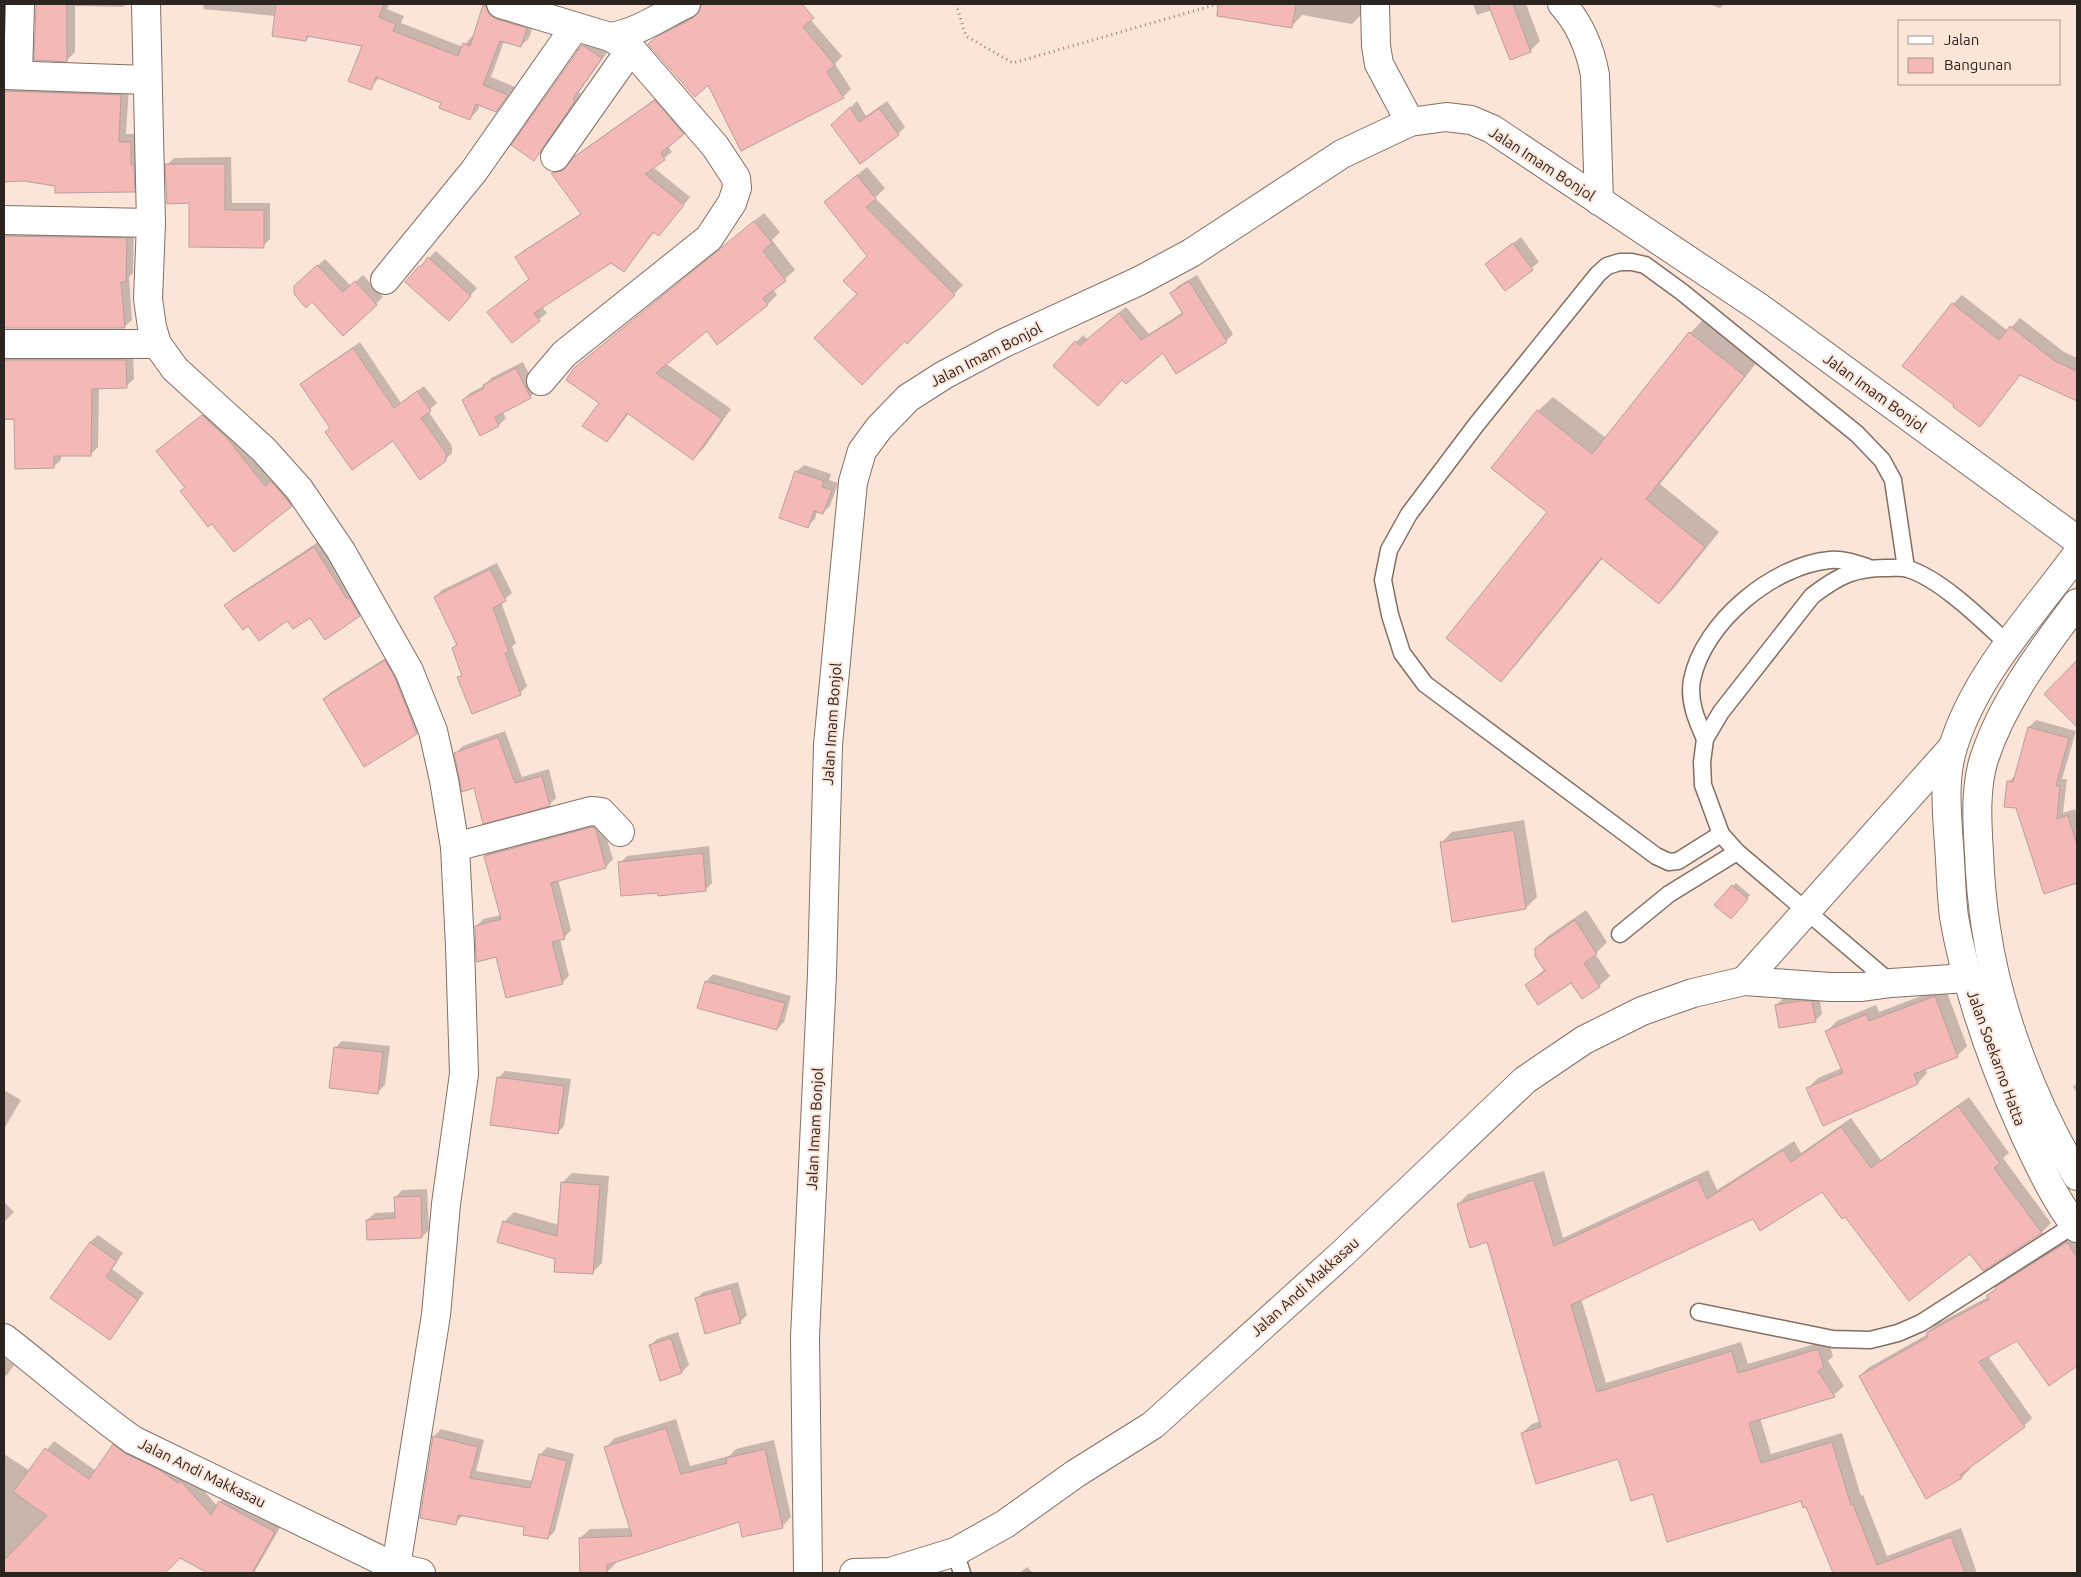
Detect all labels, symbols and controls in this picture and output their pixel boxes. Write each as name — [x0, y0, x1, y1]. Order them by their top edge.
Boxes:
legend — [1898, 20, 2061, 85]
text: Jalan — [1944, 31, 1979, 48]
text: Bangunan — [1944, 56, 2012, 73]
street label: Jalan Imam Bonjol — [1486, 123, 1598, 204]
street label: Jalan Imam Bonjol — [927, 319, 1044, 390]
street label: Jalan Imam Bonjol — [1821, 350, 1930, 436]
street label: Jalan Imam Bonjol — [819, 662, 844, 786]
street label: Jalan Soekarno Hatta — [1964, 988, 2029, 1128]
street label: Jalan Imam Bonjol — [803, 1067, 826, 1191]
street label: Jalan Andi Makkasau — [1247, 1234, 1362, 1340]
street label: Jalan Andi Makkasau — [136, 1434, 269, 1511]

